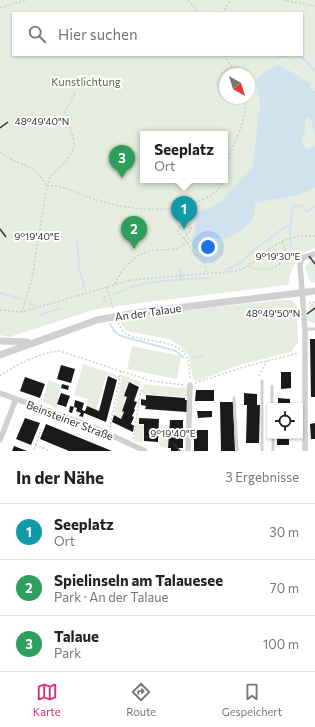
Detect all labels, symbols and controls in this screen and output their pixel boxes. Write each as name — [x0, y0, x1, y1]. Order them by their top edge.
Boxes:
search box — [12, 12, 303, 56]
icon: search — [26, 23, 48, 45]
text: Hier suchen — [58, 25, 138, 43]
north arrow — [219, 68, 255, 104]
park label: Kunstlichtung — [51, 75, 121, 88]
text: 48°49'40"N — [15, 115, 69, 127]
popup — [140, 131, 228, 183]
text: Seeplatz — [154, 140, 214, 158]
pin: 3 — [109, 145, 135, 178]
text: Ort — [154, 158, 175, 174]
pin: 1 — [171, 196, 197, 229]
pin: 2 — [121, 216, 147, 249]
text: 9°19'40"E — [14, 230, 60, 242]
your location — [198, 237, 218, 257]
text: 9°19'30"E — [255, 250, 301, 262]
street label: An der Talaue — [114, 301, 182, 323]
text: 48°49'50"N — [246, 307, 300, 319]
street label: Beinsteiner Straße — [25, 397, 115, 443]
map controls — [267, 403, 303, 439]
button: locate — [267, 403, 303, 439]
text: 9°19'40"E — [150, 427, 196, 439]
text: In der Nähe — [16, 467, 104, 488]
text: 3 Ergebnisse — [225, 469, 299, 485]
text: Seeplatz — [54, 515, 114, 533]
text: 1 — [26, 524, 32, 540]
text: 30 m — [269, 524, 299, 540]
text: Ort — [54, 533, 75, 549]
text: Spielinseln am Talauesee — [54, 571, 223, 589]
text: 2 — [25, 580, 33, 596]
text: 70 m — [270, 580, 299, 596]
text: Park · An der Talaue — [54, 589, 168, 605]
text: Talaue — [54, 627, 99, 645]
text: 3 — [25, 636, 33, 652]
text: 100 m — [263, 636, 299, 652]
text: Park — [54, 645, 81, 661]
tab: Karte — [33, 681, 61, 718]
tab: Route — [126, 681, 156, 718]
tab: Gespeichert — [222, 681, 282, 718]

